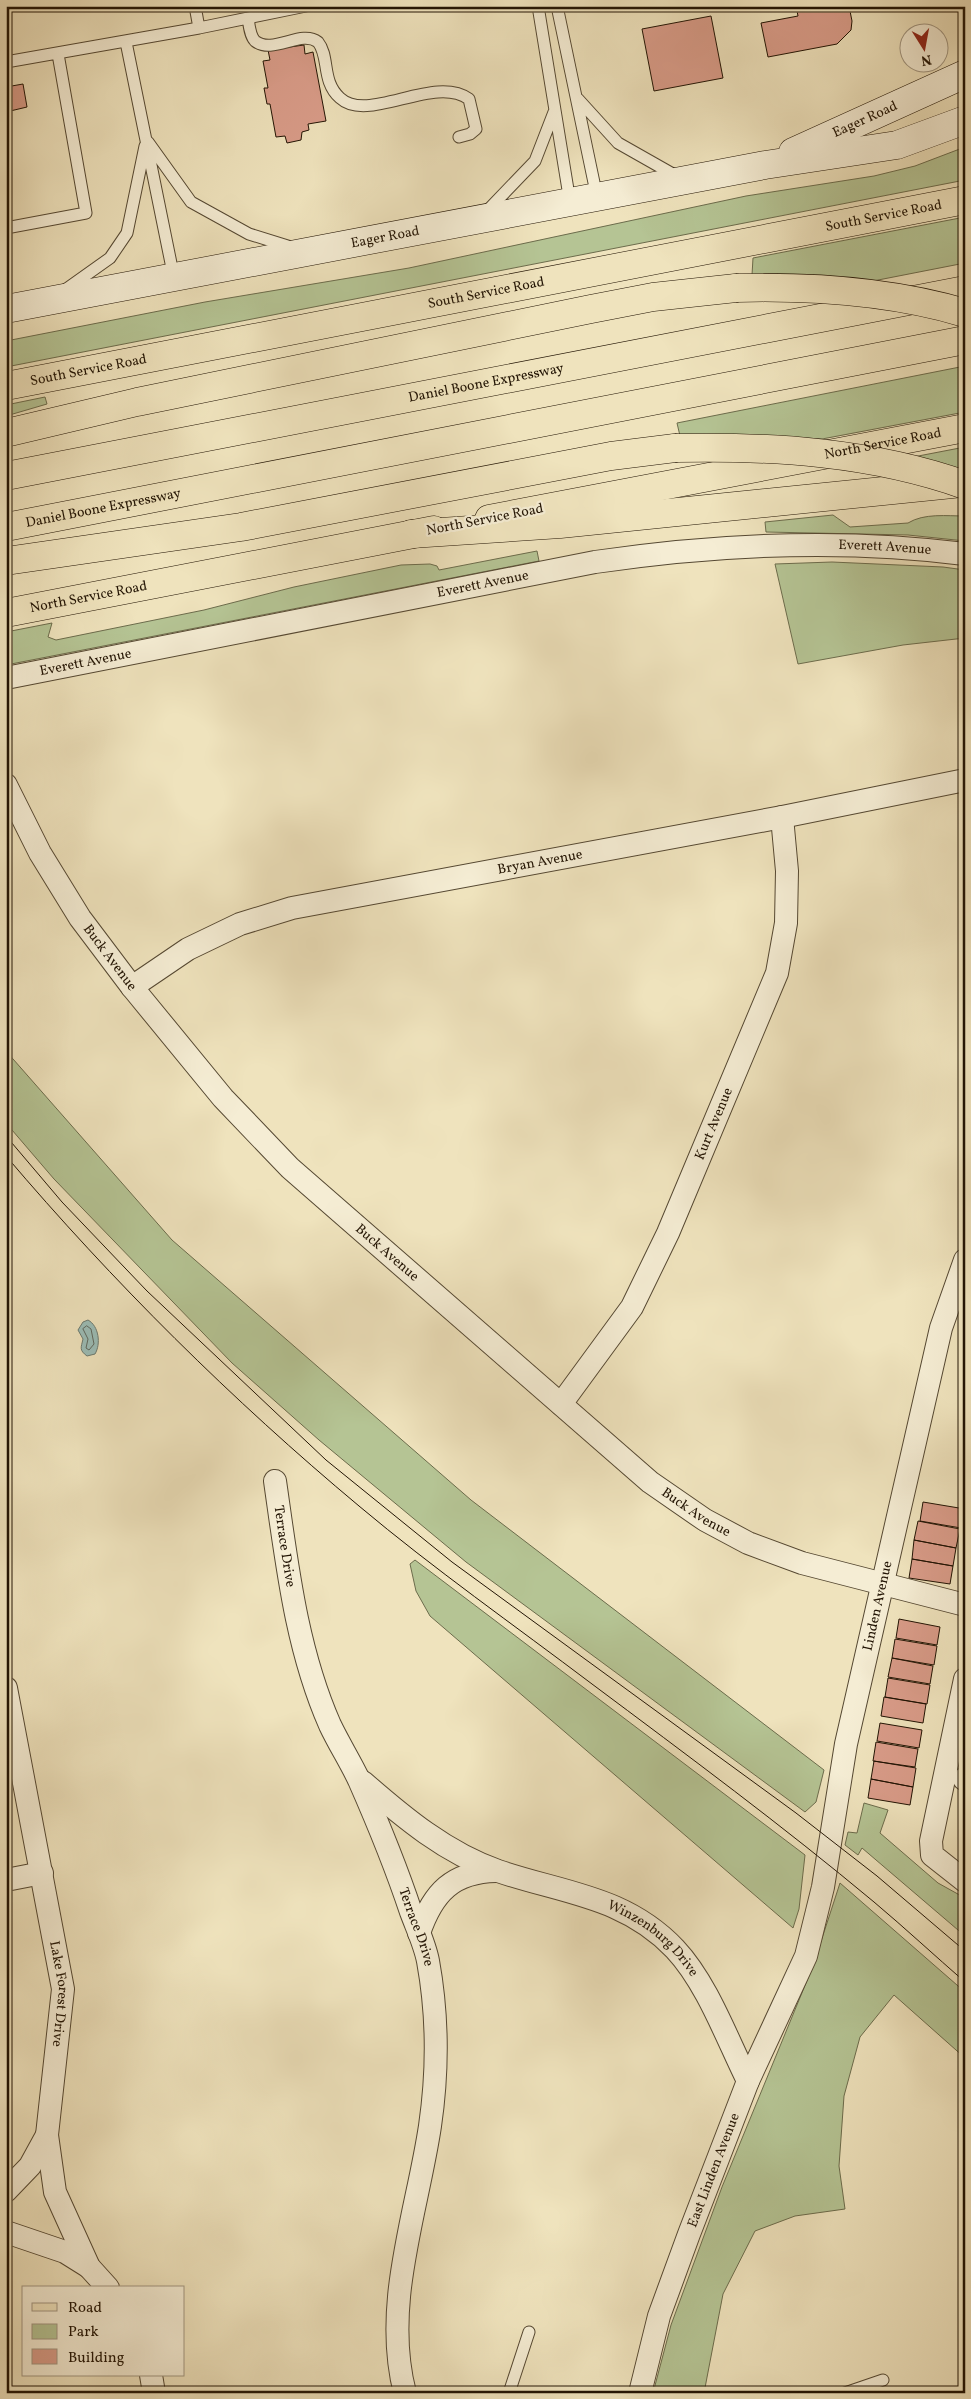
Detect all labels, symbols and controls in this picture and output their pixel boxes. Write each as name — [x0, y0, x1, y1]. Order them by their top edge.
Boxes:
north arrow — [898, 22, 948, 72]
text: N — [919, 49, 933, 70]
street label: Eager Road — [829, 96, 901, 142]
street label: South Service Road — [824, 195, 944, 236]
street label: Eager Road — [349, 221, 421, 253]
street label: South Service Road — [426, 272, 546, 313]
street label: South Service Road — [29, 349, 148, 391]
street label: Daniel Boone Expressway — [407, 358, 566, 407]
street label: North Service Road — [823, 423, 943, 464]
street label: Daniel Boone Expressway — [24, 484, 183, 532]
street label: North Service Road — [425, 499, 545, 541]
street label: Everett Avenue — [838, 535, 932, 560]
street label: Everett Avenue — [435, 566, 531, 602]
street label: North Service Road — [28, 576, 149, 618]
street label: Everett Avenue — [38, 644, 133, 681]
street label: Bryan Avenue — [496, 845, 584, 879]
street label: Buck Avenue — [79, 920, 141, 995]
street label: Kurt Avenue — [690, 1084, 738, 1163]
street label: Buck Avenue — [351, 1220, 423, 1286]
street label: Buck Avenue — [658, 1483, 734, 1542]
street label: Terrace Drive — [269, 1504, 300, 1589]
street label: Linden Avenue — [858, 1559, 897, 1653]
street label: Terrace Drive — [394, 1885, 438, 1968]
street label: Winzenburg Drive — [605, 1896, 703, 1981]
street label: Lake Forest Drive — [45, 1939, 73, 2048]
street label: East Linden Avenue — [683, 2110, 744, 2230]
legend — [22, 2286, 185, 2376]
text: Road — [68, 2298, 102, 2319]
text: Park — [68, 2322, 99, 2343]
text: Building — [68, 2348, 125, 2369]

